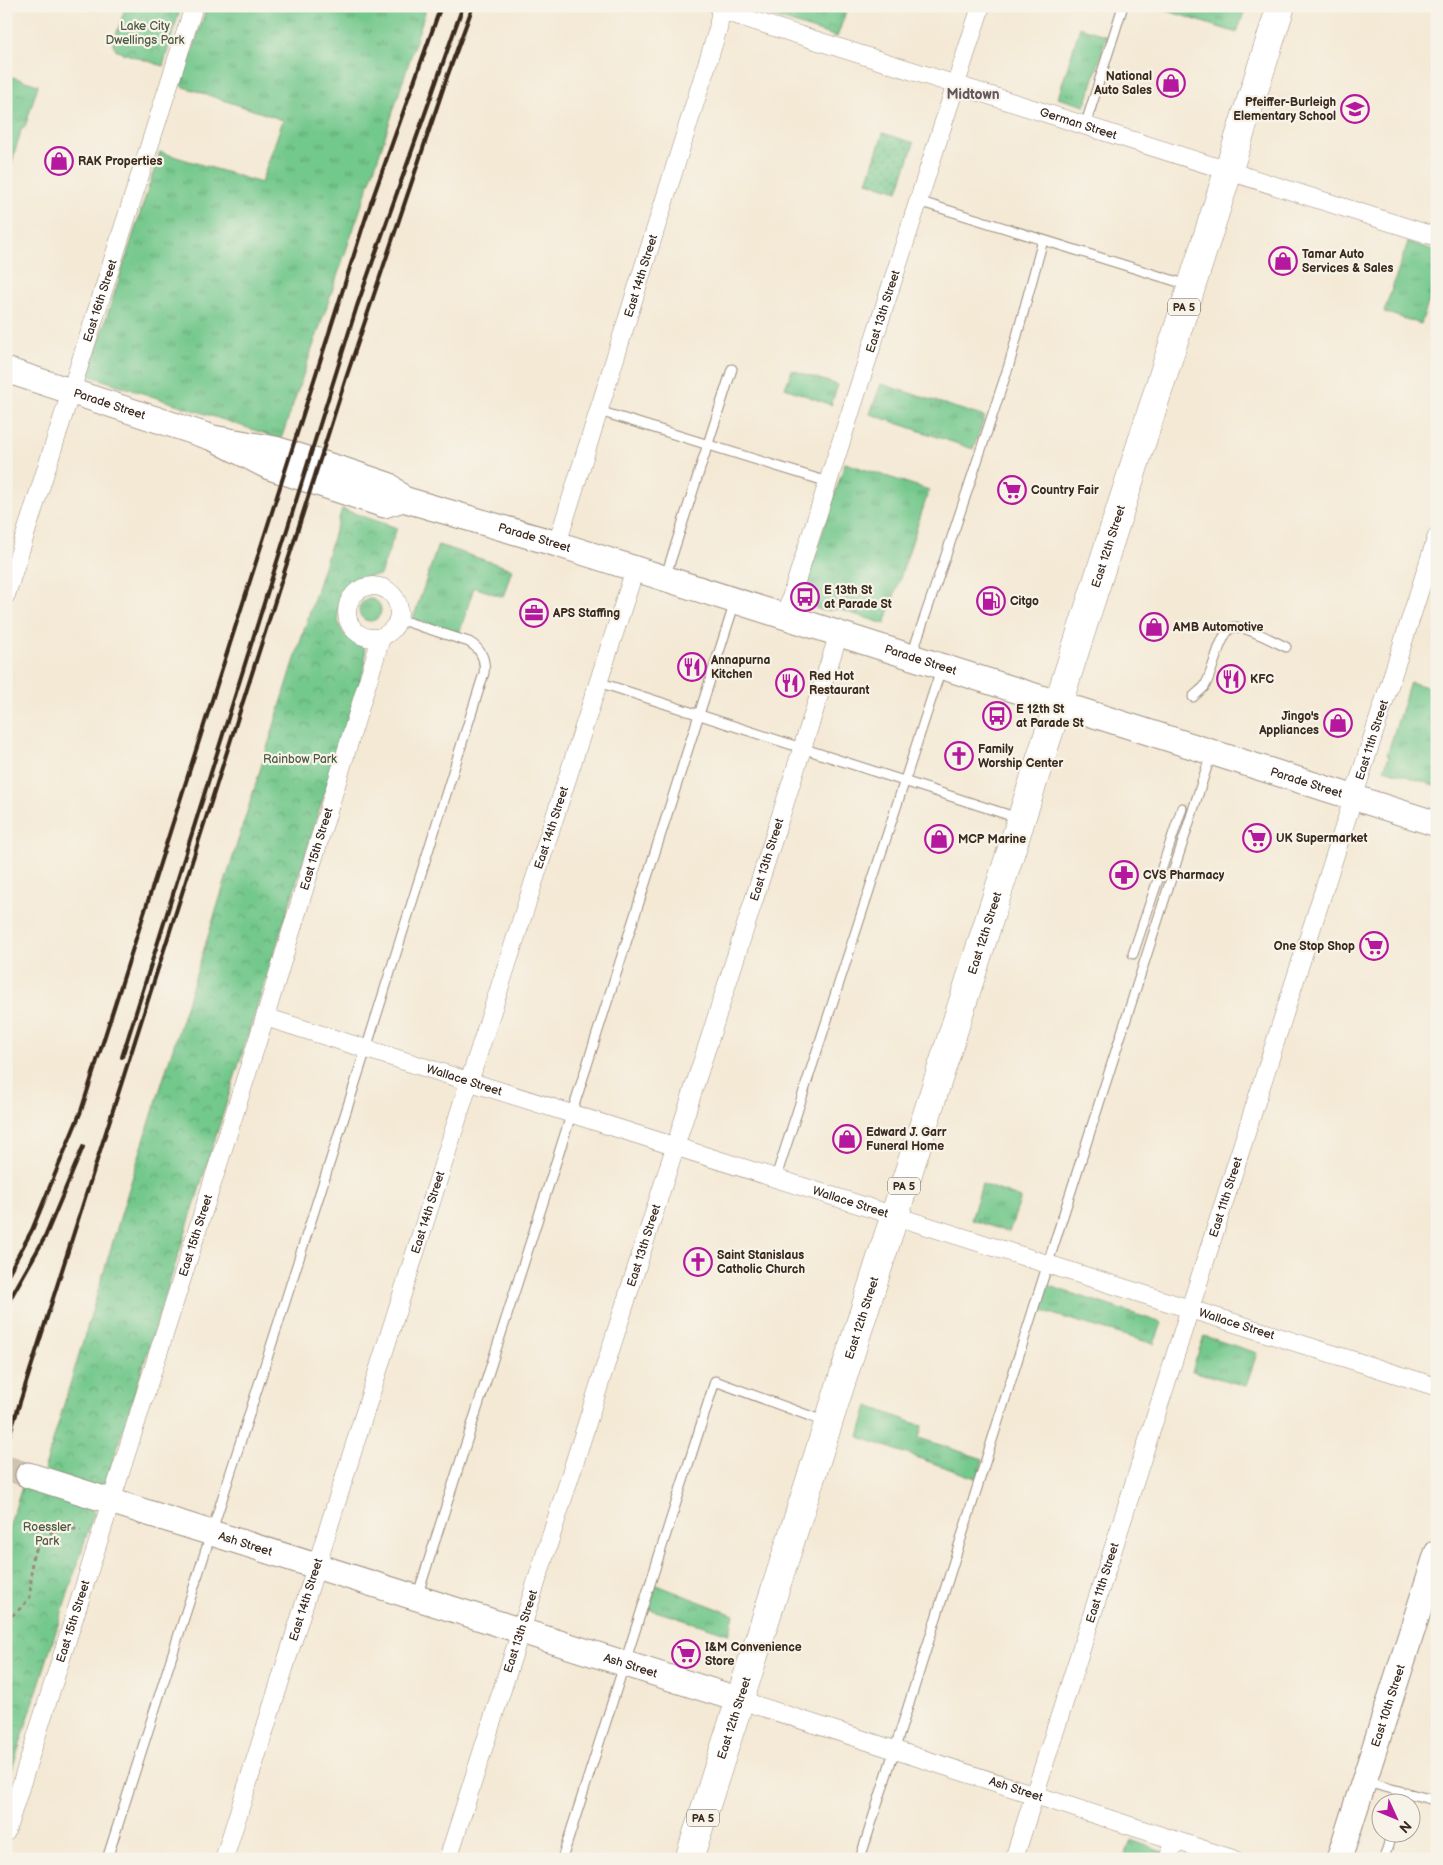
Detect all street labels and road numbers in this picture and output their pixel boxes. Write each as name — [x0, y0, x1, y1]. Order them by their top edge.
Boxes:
street label: German Street — [1038, 105, 1119, 143]
street label: East 14th Street — [621, 232, 661, 319]
street label: East 16th Street — [80, 257, 121, 344]
street label: East 13th Street — [863, 268, 904, 355]
road number: PA 5 — [1168, 298, 1200, 316]
street label: Parade Street — [72, 386, 148, 423]
street label: East 12th Street — [1089, 503, 1129, 590]
street label: Parade Street — [496, 520, 573, 556]
street label: Parade Street — [882, 642, 959, 679]
street label: East 11th Street — [1352, 698, 1392, 782]
street label: Parade Street — [1268, 764, 1344, 802]
street label: East 14th Street — [531, 784, 572, 871]
street label: East 15th Street — [297, 806, 337, 892]
street label: East 13th Street — [747, 816, 788, 903]
street label: East 12th Street — [965, 890, 1006, 976]
street label: Wallace Street — [424, 1061, 504, 1099]
street label: East 11th Street — [1206, 1155, 1246, 1239]
street label: East 14th Street — [408, 1169, 449, 1256]
road number: PA 5 — [888, 1178, 920, 1194]
street label: Wallace Street — [811, 1183, 890, 1221]
street label: East 15th Street — [176, 1192, 216, 1279]
street label: East 13th Street — [624, 1202, 664, 1289]
street label: East 12th Street — [842, 1275, 883, 1361]
street label: Wallace Street — [1197, 1305, 1277, 1343]
street label: Ash Street — [217, 1529, 274, 1560]
street label: East 11th Street — [1083, 1541, 1123, 1625]
street label: East 14th Street — [286, 1556, 326, 1643]
street label: East 15th Street — [53, 1578, 94, 1665]
street label: East 13th Street — [501, 1588, 541, 1675]
street label: Ash Street — [602, 1650, 659, 1682]
street label: East 10th Street — [1368, 1662, 1409, 1749]
street label: East 12th Street — [714, 1675, 755, 1761]
street label: Ash Street — [987, 1774, 1045, 1805]
road number: PA 5 — [687, 1810, 719, 1826]

